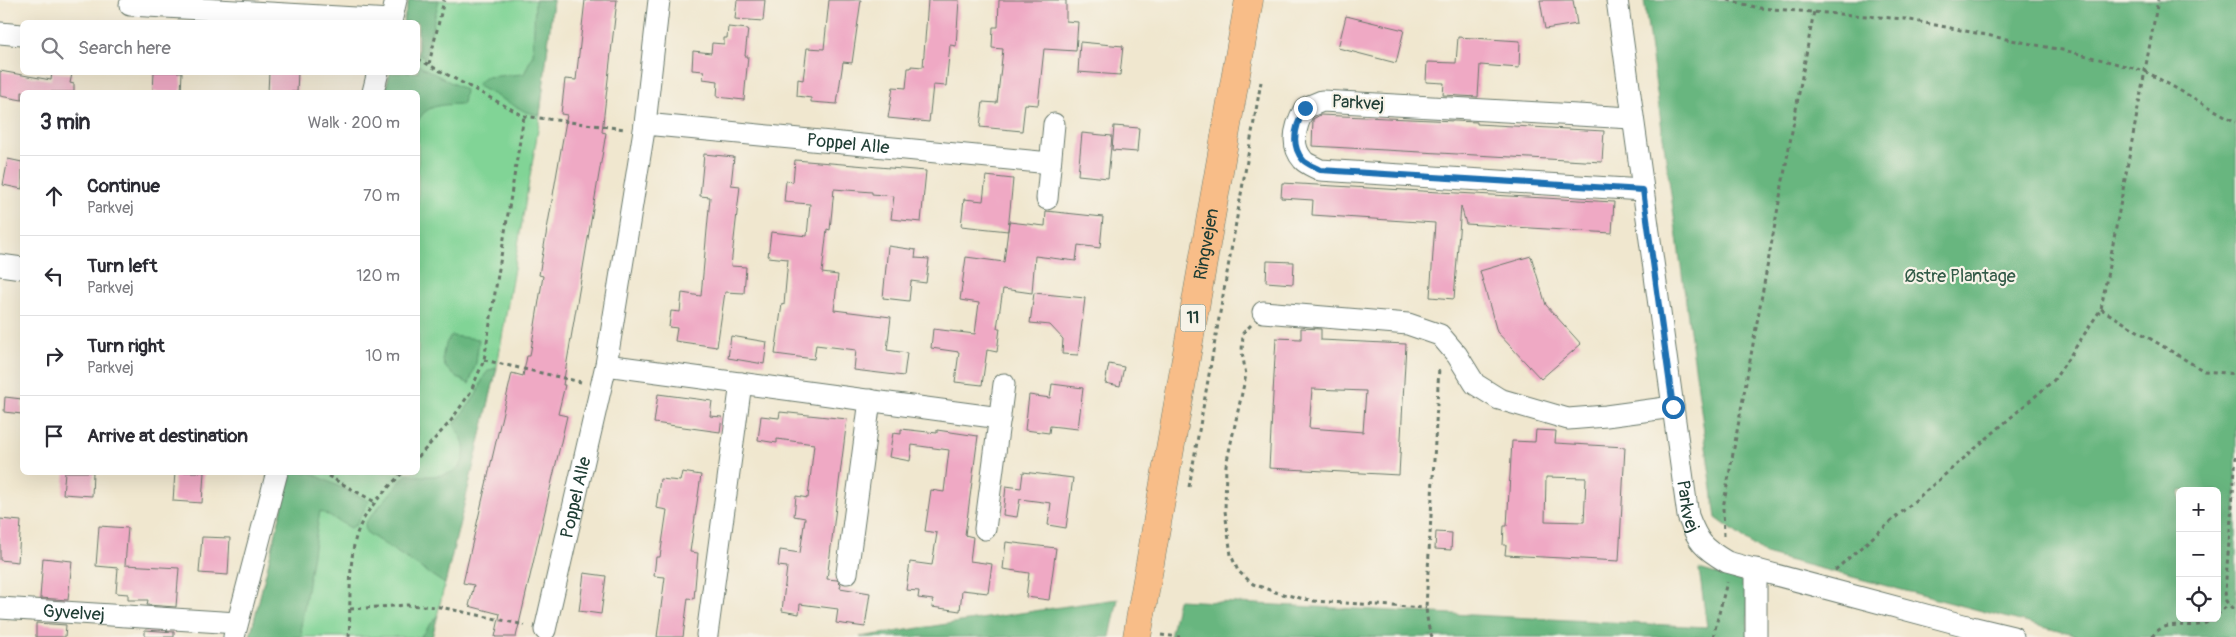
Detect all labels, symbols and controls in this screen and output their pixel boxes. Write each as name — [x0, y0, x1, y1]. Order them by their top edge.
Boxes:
search box — [20, 20, 420, 75]
icon: search — [38, 34, 66, 62]
text: Search here — [78, 36, 171, 60]
street label: Parkvej — [1331, 90, 1385, 116]
route end — [1294, 97, 1317, 120]
text: 3 min — [40, 109, 90, 136]
text: Walk · 200 m — [308, 113, 400, 133]
street label: Poppel Alle — [806, 128, 891, 159]
text: Continue — [87, 174, 160, 198]
icon: ahead — [40, 182, 68, 210]
text: 70 m — [363, 186, 400, 206]
text: Parkvej — [87, 198, 134, 218]
street label: Ringvejen — [1188, 206, 1224, 282]
text: Turn left — [87, 254, 157, 278]
icon: left — [40, 262, 68, 290]
park label: Østre Plantage — [1904, 265, 2016, 288]
text: 120 m — [356, 266, 400, 286]
text: Parkvej — [87, 278, 134, 298]
road number: 11 — [1180, 304, 1206, 332]
text: Turn right — [87, 334, 165, 358]
icon: right — [40, 342, 68, 370]
text: 10 m — [365, 346, 400, 366]
text: Parkvej — [87, 358, 134, 378]
route start — [1662, 396, 1685, 419]
icon: arrive — [40, 422, 68, 450]
text: Arrive at destination — [87, 424, 248, 448]
street label: Poppel Alle — [555, 454, 596, 541]
street label: Parkvej — [1672, 479, 1705, 536]
map controls — [2176, 487, 2221, 622]
button: + — [2176, 487, 2221, 532]
button: − — [2176, 532, 2221, 577]
button: locate — [2176, 577, 2221, 622]
street label: Gyvelvej — [42, 599, 106, 626]

